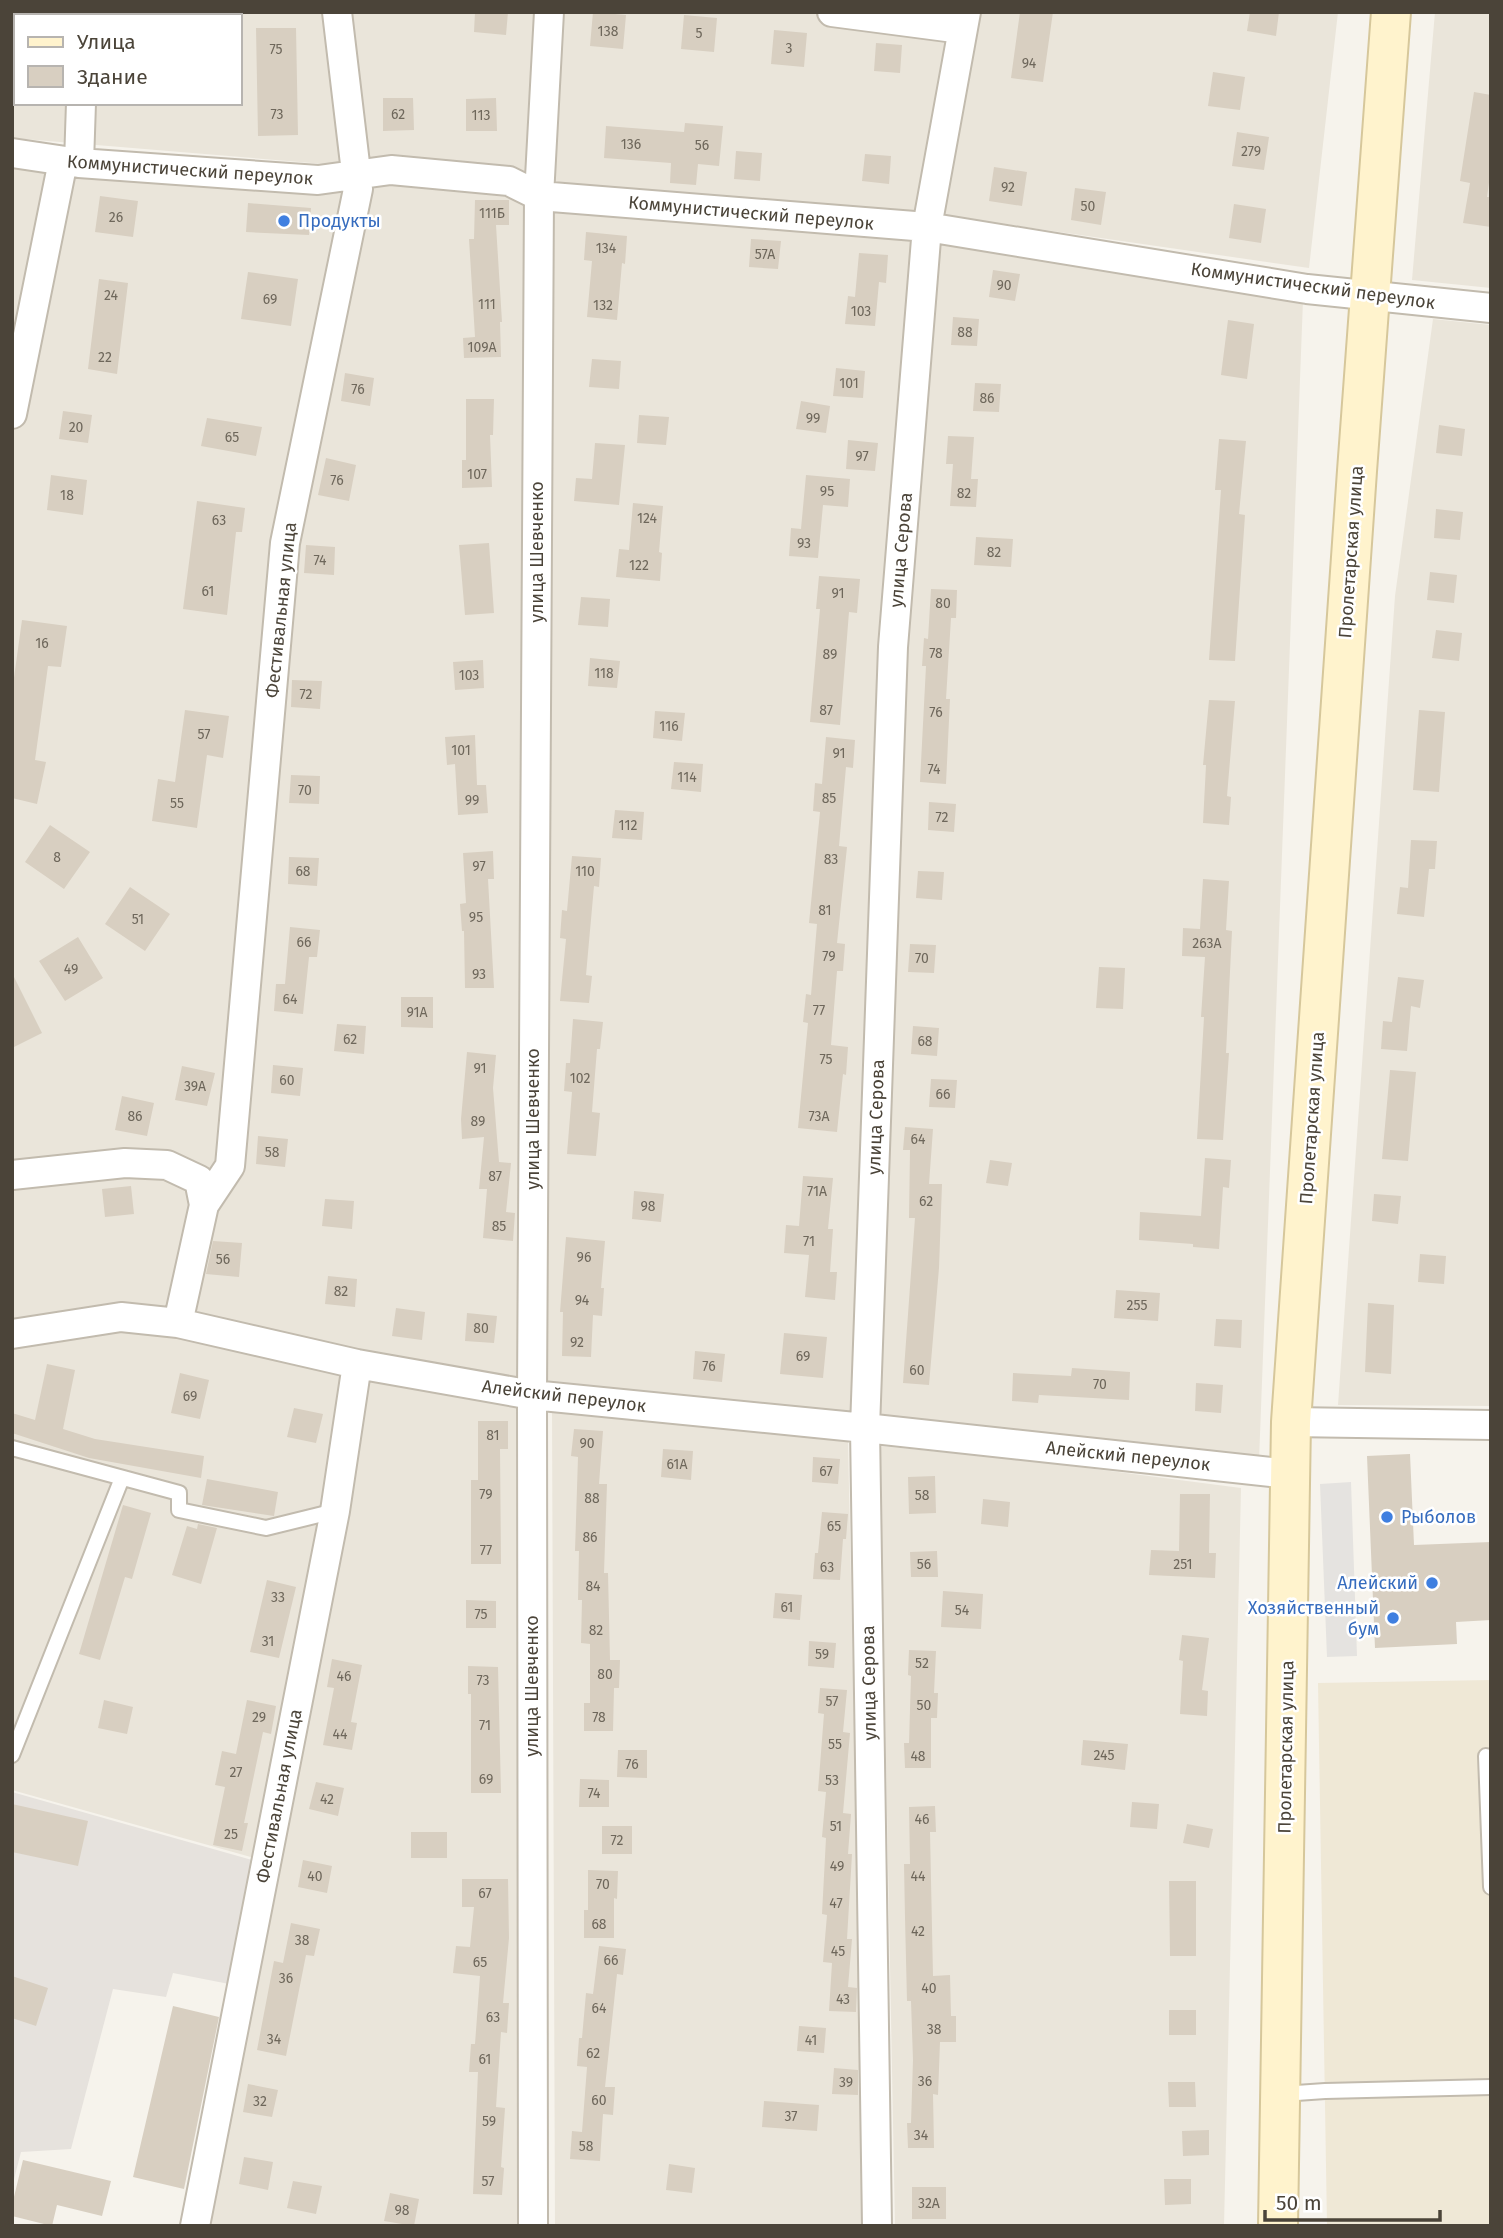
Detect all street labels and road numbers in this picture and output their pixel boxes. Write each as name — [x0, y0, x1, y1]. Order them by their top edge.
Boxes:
street label: Коммунистический переулок — [66, 150, 314, 190]
street label: Коммунистический переулок — [627, 191, 875, 235]
street label: Коммунистический переулок — [1189, 258, 1437, 314]
street label: Пролетарская улица — [1334, 465, 1368, 639]
street label: улица Шевченко — [526, 481, 548, 623]
street label: улица Серова — [885, 492, 917, 608]
street label: Фестивальная улица — [261, 521, 301, 699]
street label: Пролетарская улица — [1295, 1031, 1329, 1205]
street label: улица Шевченко — [522, 1048, 544, 1190]
street label: улица Серова — [863, 1059, 889, 1175]
street label: Алейский переулок — [481, 1375, 648, 1417]
street label: Алейский переулок — [1045, 1436, 1212, 1476]
street label: улица Шевченко — [521, 1615, 543, 1757]
street label: улица Серова — [857, 1625, 881, 1741]
street label: Пролетарская улица — [1273, 1660, 1299, 1834]
street label: Фестивальная улица — [251, 1707, 307, 1885]

